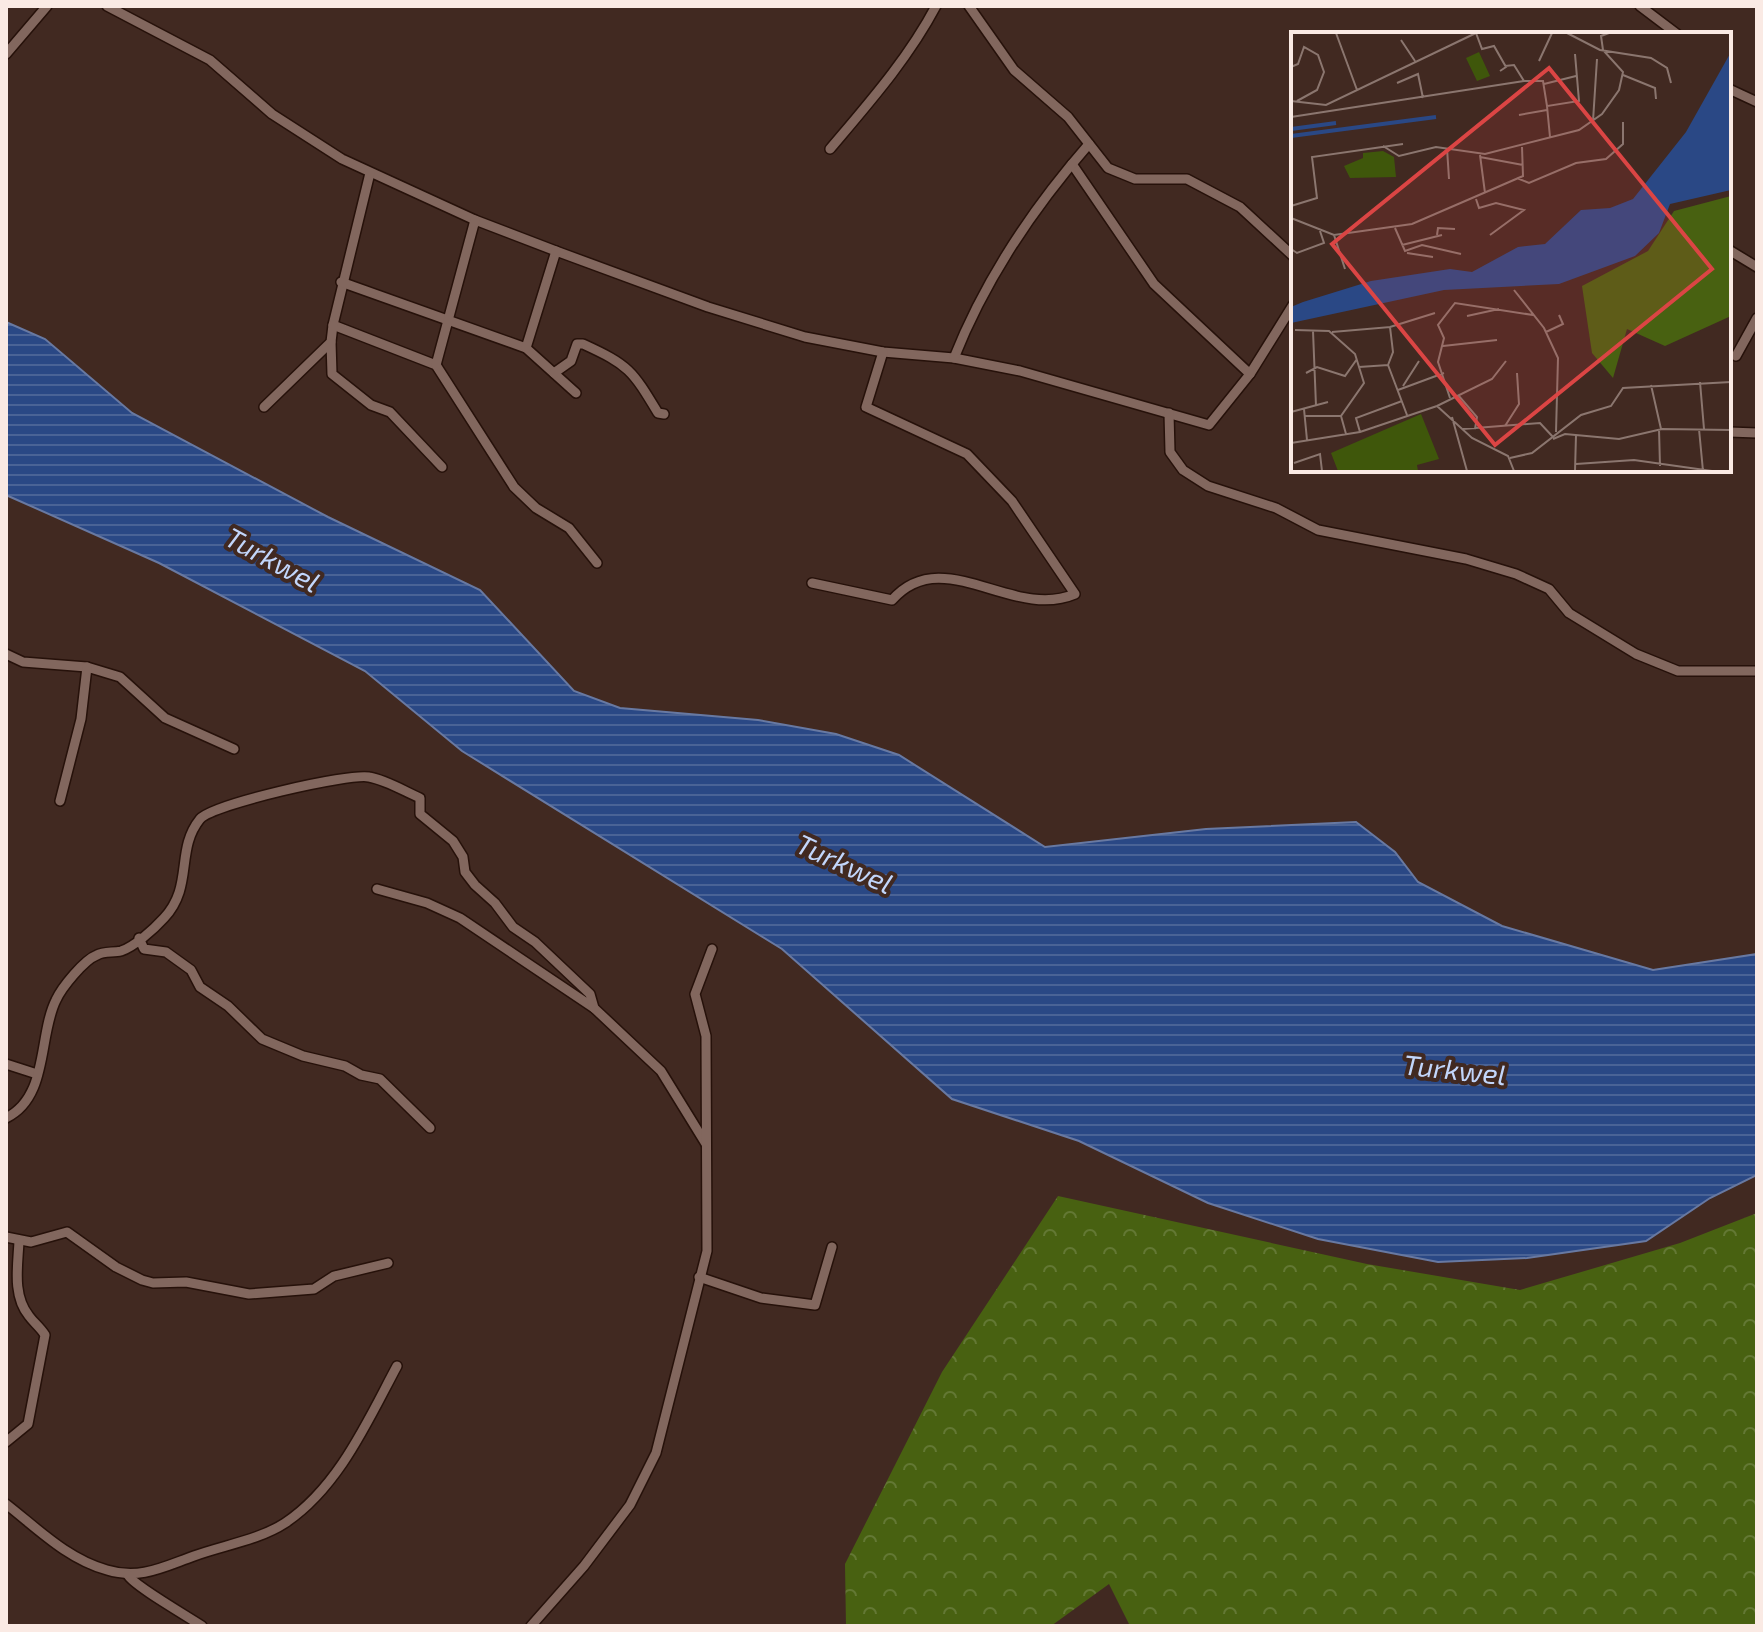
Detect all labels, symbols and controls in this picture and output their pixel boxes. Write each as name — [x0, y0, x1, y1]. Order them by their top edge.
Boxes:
inset map — [1291, 32, 1731, 472]
water label: Turkwel — [220, 519, 326, 599]
water label: Turkwel — [791, 826, 899, 900]
water label: Turkwel — [1402, 1047, 1508, 1091]

